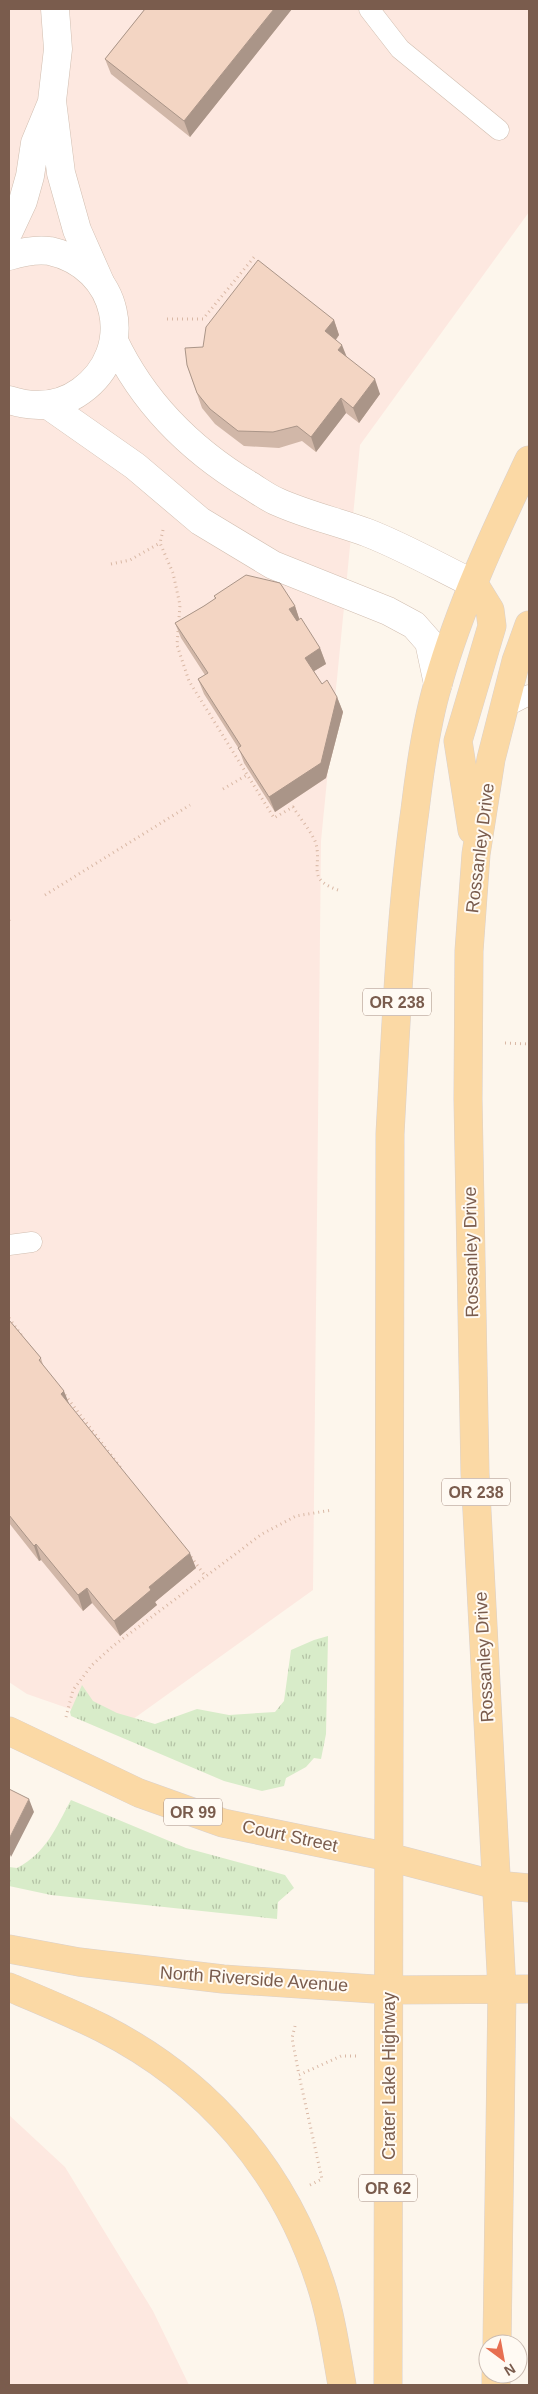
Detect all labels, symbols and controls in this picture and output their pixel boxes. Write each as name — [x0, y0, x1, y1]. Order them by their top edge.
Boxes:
street label: Rossanley Drive — [462, 782, 498, 914]
road number: OR 238 — [363, 989, 431, 1016]
street label: Rossanley Drive — [460, 1186, 482, 1318]
road number: OR 238 — [442, 1478, 510, 1505]
street label: Rossanley Drive — [471, 1591, 497, 1723]
road number: OR 99 — [164, 1798, 222, 1825]
street label: Court Street — [240, 1816, 340, 1856]
street label: North Riverside Avenue — [159, 1962, 349, 1996]
street label: Crater Lake Highway — [379, 1992, 399, 2160]
road number: OR 62 — [359, 2174, 417, 2202]
north arrow — [478, 2334, 528, 2384]
text: N — [501, 2361, 518, 2379]

